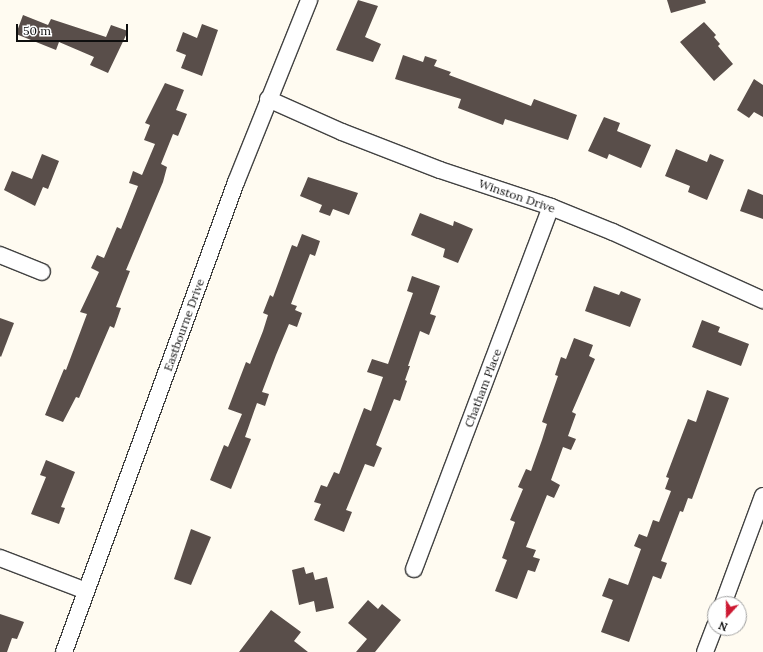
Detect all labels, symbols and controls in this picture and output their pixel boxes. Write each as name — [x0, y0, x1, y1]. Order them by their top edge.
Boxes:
scale bar — [18, 16, 130, 42]
text: 50 m — [23, 23, 51, 38]
street label: Winston Drive — [477, 176, 557, 216]
street label: Eastbourne Drive — [161, 277, 207, 373]
street label: Chatham Place — [461, 347, 505, 429]
north arrow — [707, 596, 747, 636]
text: N — [717, 618, 730, 634]

